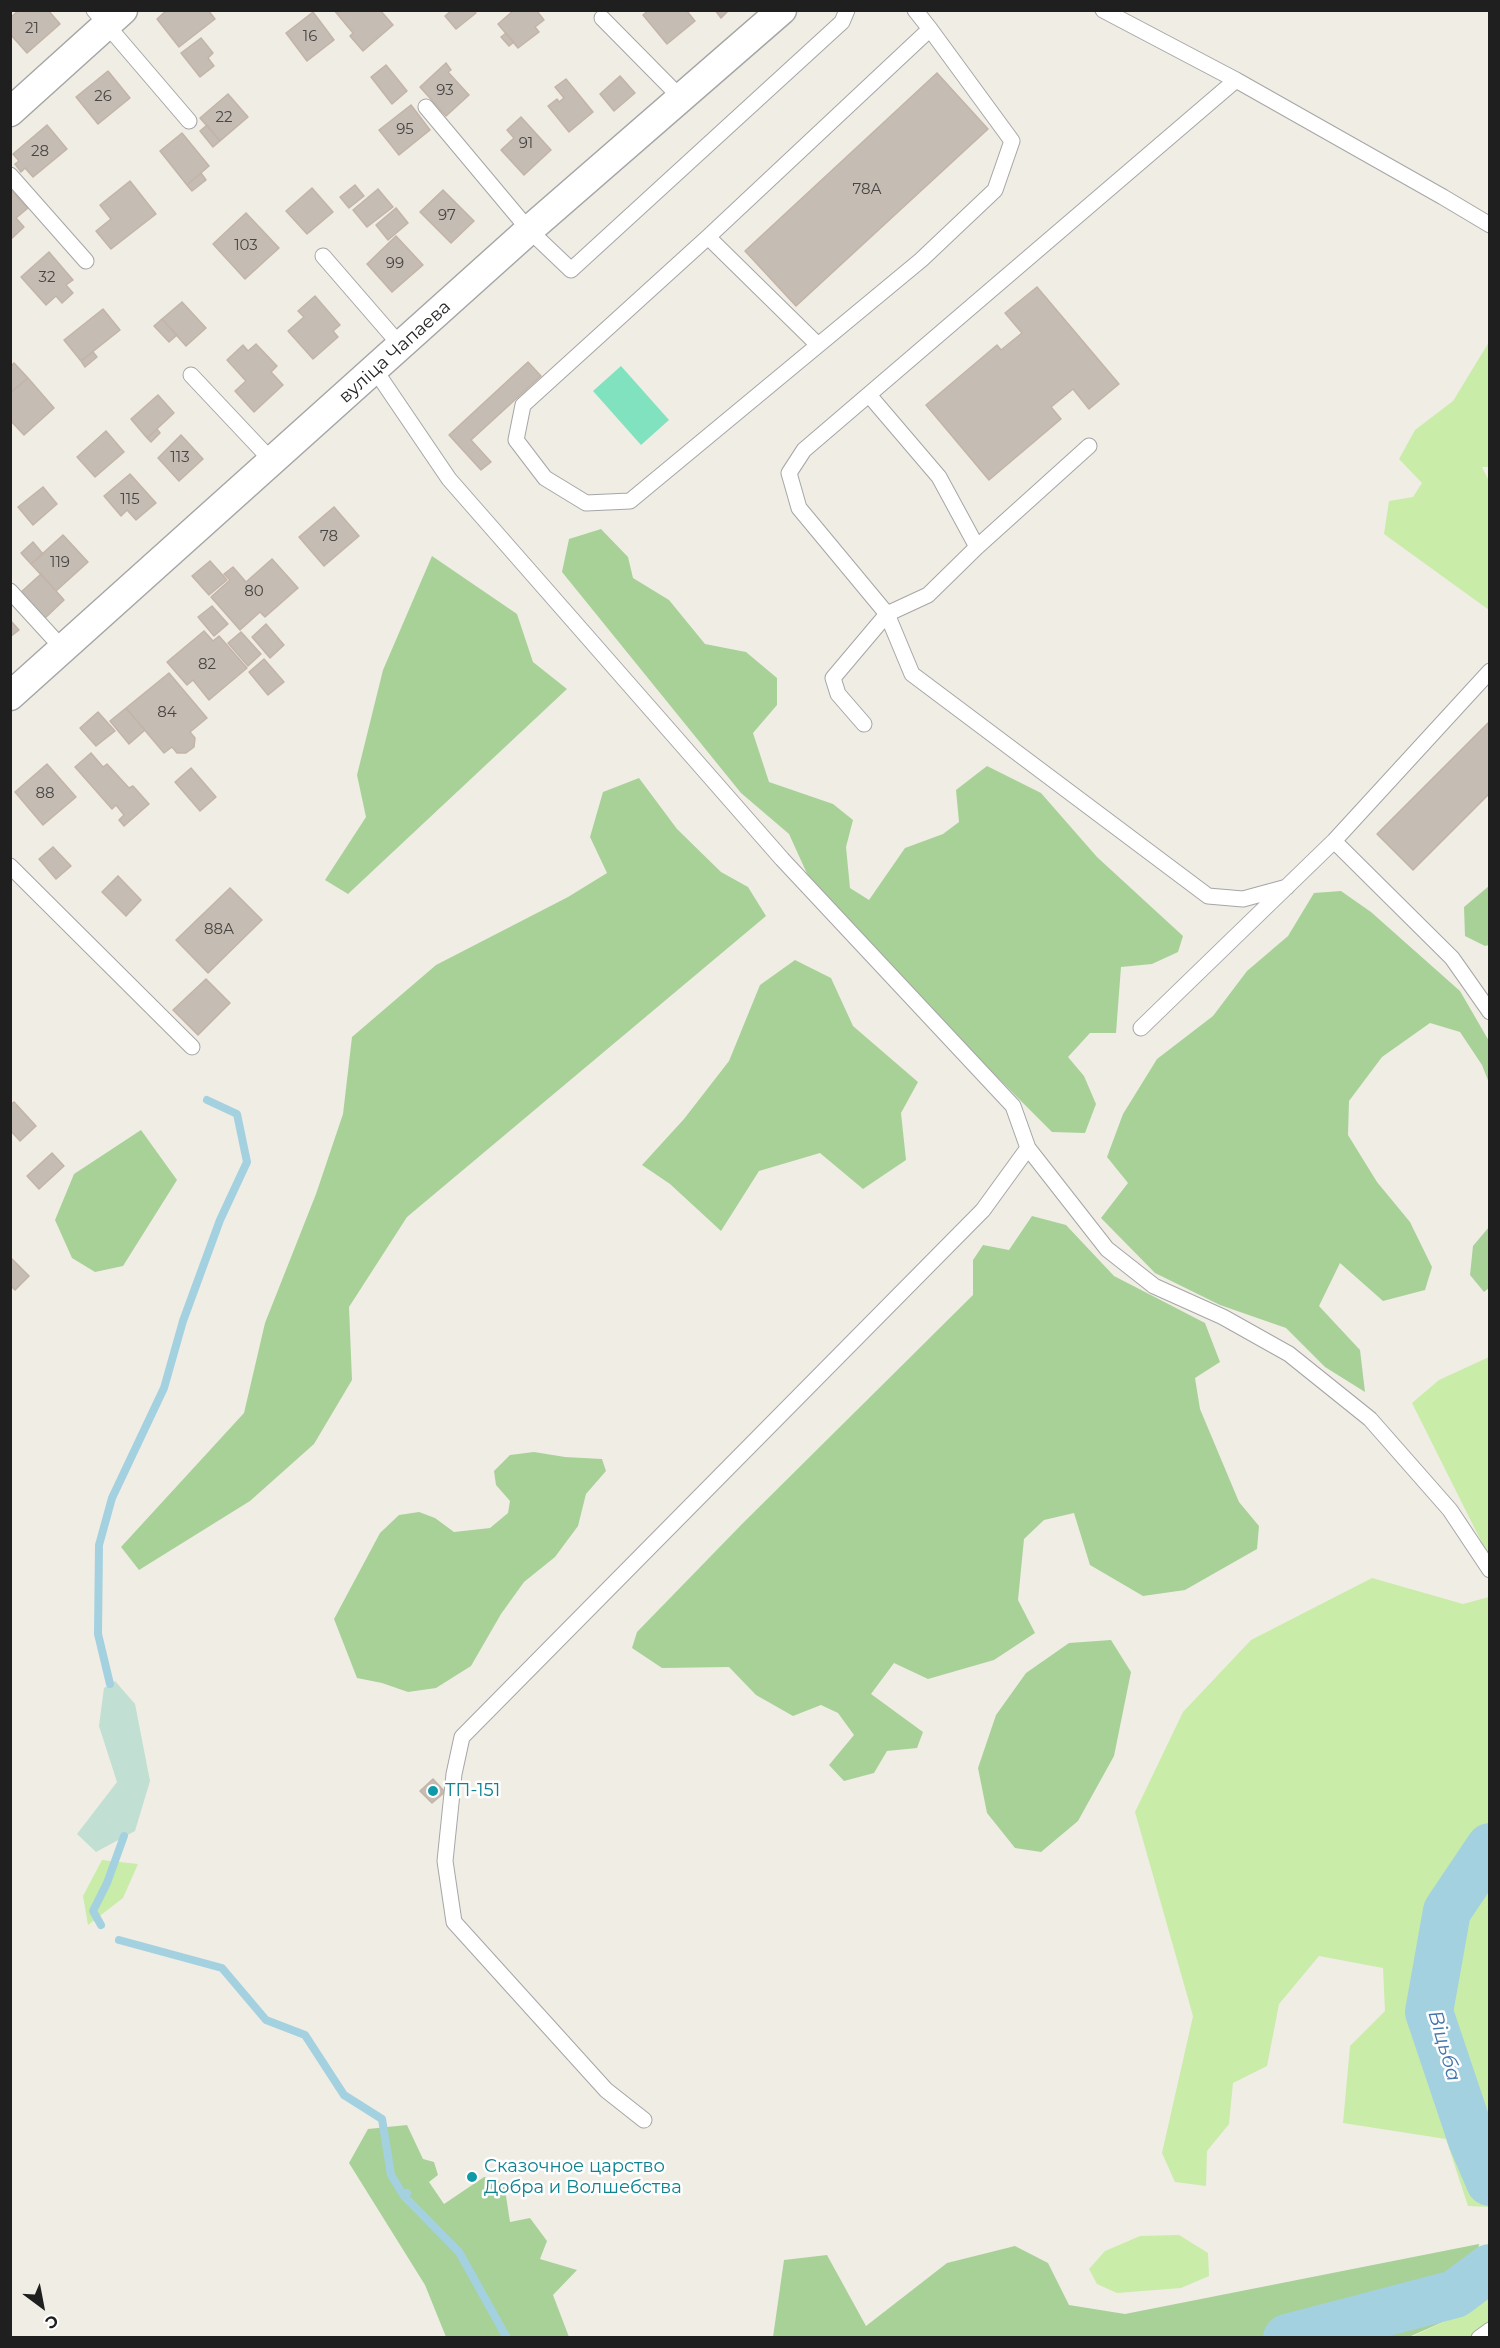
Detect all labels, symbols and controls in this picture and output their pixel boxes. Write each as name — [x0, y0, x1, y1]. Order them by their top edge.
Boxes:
house number: 21 — [25, 20, 39, 38]
house number: 16 — [303, 28, 317, 46]
house number: 93 — [436, 82, 454, 100]
house number: 26 — [94, 88, 112, 106]
house number: 22 — [215, 109, 233, 127]
house number: 95 — [396, 121, 414, 139]
house number: 91 — [519, 135, 533, 153]
house number: 28 — [31, 143, 49, 161]
house number: 78А — [852, 181, 882, 199]
house number: 97 — [438, 207, 456, 225]
house number: 103 — [234, 237, 258, 255]
house number: 99 — [386, 255, 404, 273]
house number: 32 — [39, 269, 55, 287]
street label: вуліца Чапаева — [335, 296, 455, 408]
house number: 113 — [170, 449, 190, 467]
house number: 115 — [120, 491, 140, 509]
house number: 78 — [320, 528, 338, 546]
house number: 119 — [50, 554, 70, 572]
house number: 80 — [244, 583, 264, 601]
house number: 82 — [198, 656, 216, 674]
house number: 84 — [157, 704, 177, 722]
house number: 88 — [35, 785, 55, 803]
house number: 88А — [204, 921, 234, 939]
place label: ТП-151 — [445, 1780, 500, 1802]
marker: ТП-151 — [426, 1784, 440, 1798]
water label: Віцьба — [1422, 2008, 1466, 2084]
place label: Сказочное царство Добра и Волшебства — [484, 2156, 682, 2198]
marker: Сказочное царство Добра и Волшебства — [465, 2170, 479, 2184]
north arrow — [12, 2276, 72, 2336]
text: С — [42, 2311, 62, 2333]

